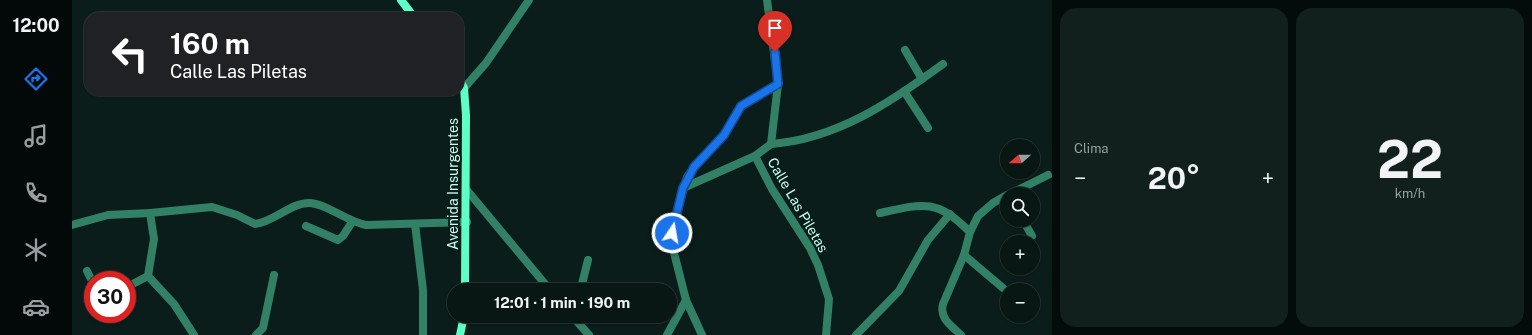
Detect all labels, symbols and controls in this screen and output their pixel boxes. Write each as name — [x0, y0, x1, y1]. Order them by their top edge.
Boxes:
pin — [758, 11, 792, 52]
text: 12:00 — [12, 15, 60, 36]
icon: arrive — [764, 17, 786, 39]
text: 160 m — [170, 27, 250, 60]
icon: left — [104, 28, 156, 80]
text: Calle Las Piletas — [170, 61, 307, 82]
icon: directions — [22, 65, 50, 93]
street label: Avenida Insurgentes — [445, 118, 461, 250]
icon: music — [22, 122, 50, 150]
text: 22 — [1377, 129, 1443, 190]
north arrow — [1000, 139, 1040, 179]
map controls — [1000, 139, 1040, 323]
text: Clima — [1074, 141, 1109, 156]
street label: Calle Las Piletas — [764, 155, 832, 255]
text: 20° — [1148, 160, 1200, 196]
text: − — [1074, 165, 1086, 191]
text: + — [1262, 165, 1274, 191]
icon: phone — [22, 179, 50, 207]
text: km/h — [1395, 186, 1425, 201]
button: search — [1000, 187, 1040, 227]
position arrow — [651, 212, 693, 254]
button: + — [1000, 235, 1040, 275]
icon: climate — [22, 236, 50, 264]
speed limit sign: 30 — [84, 271, 136, 323]
button: − — [1000, 283, 1040, 323]
icon: car — [22, 293, 50, 321]
text: 12:01 · 1 min · 190 m — [494, 294, 630, 311]

